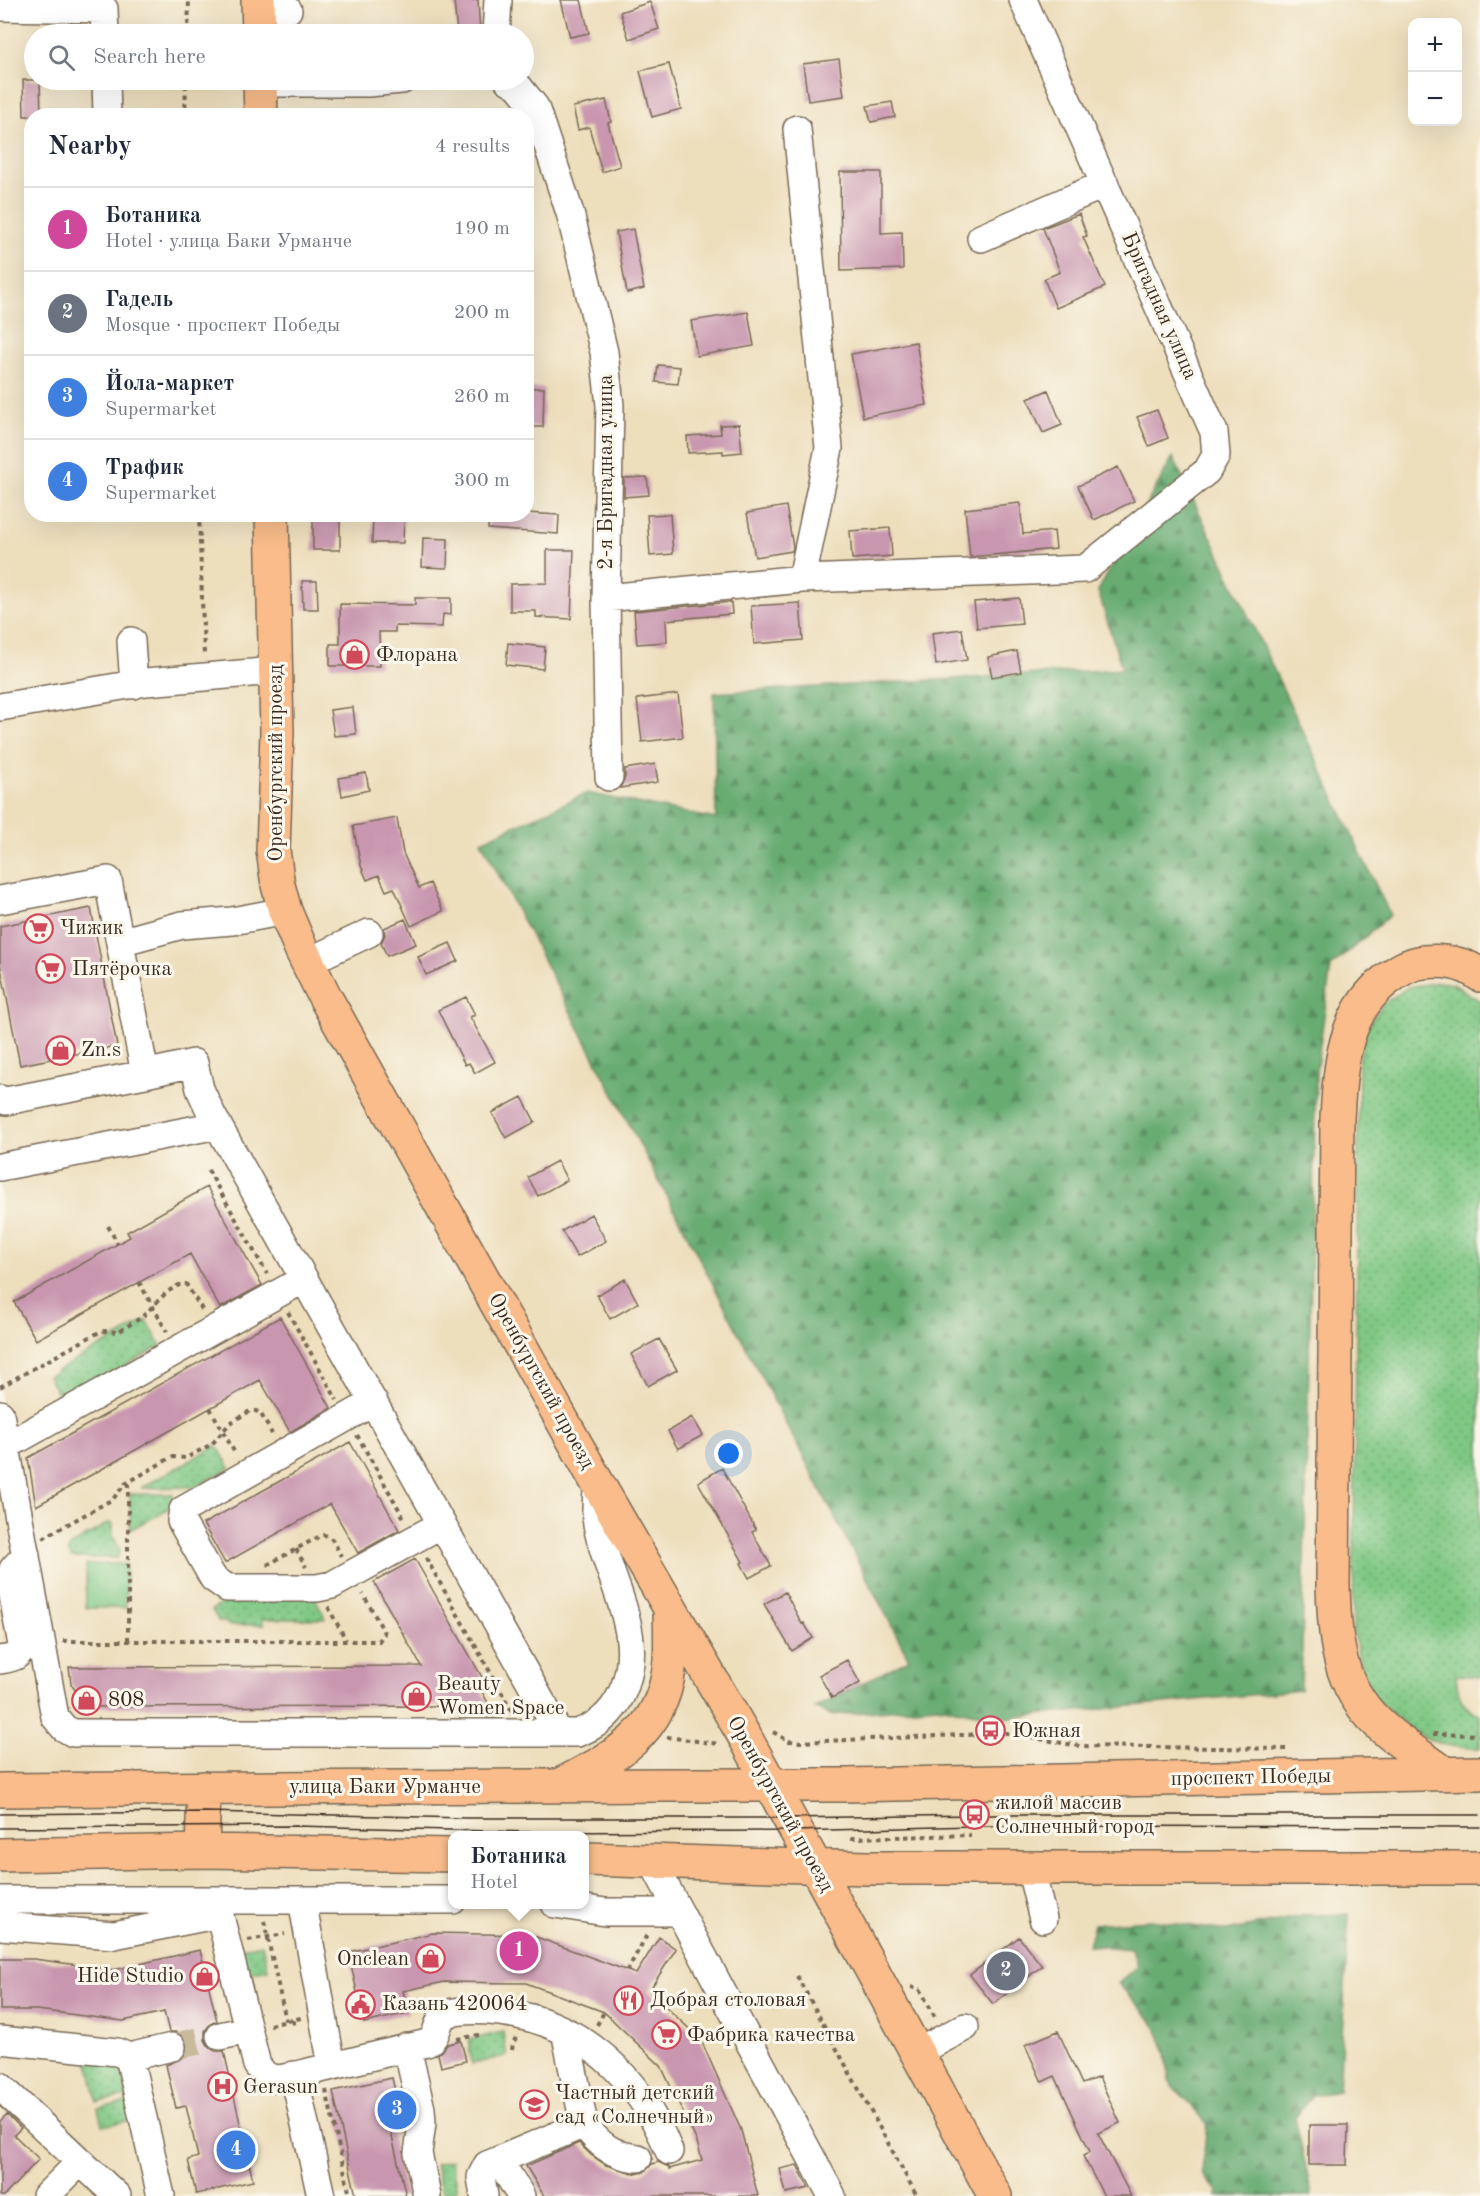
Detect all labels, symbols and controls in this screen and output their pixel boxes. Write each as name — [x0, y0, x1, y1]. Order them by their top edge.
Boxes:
map controls — [1408, 18, 1462, 126]
button: + — [1408, 18, 1462, 72]
search box — [24, 24, 534, 90]
icon: search — [45, 41, 78, 74]
text: Search here — [93, 46, 206, 68]
button: − — [1408, 72, 1462, 126]
text: Nearby — [48, 134, 132, 160]
text: 4 results — [435, 137, 510, 157]
text: Ботаника — [105, 205, 201, 227]
text: 1 — [62, 219, 73, 239]
text: 190 m — [454, 219, 510, 239]
street label: Бригадная улица — [1117, 229, 1201, 383]
text: Hotel · улица Баки Урманче — [105, 232, 352, 252]
text: Гадель — [105, 289, 173, 311]
text: 2 — [62, 303, 73, 323]
text: 200 m — [454, 303, 510, 323]
text: Mosque · проспект Победы — [105, 316, 340, 336]
text: Йола-маркет — [105, 373, 234, 395]
street label: 2-я Бригадная улица — [596, 374, 617, 570]
text: 3 — [62, 387, 73, 407]
text: 260 m — [454, 387, 510, 407]
text: Supermarket — [105, 400, 216, 420]
text: Трафик — [105, 457, 184, 479]
text: 4 — [62, 471, 73, 491]
text: 300 m — [454, 471, 510, 491]
text: Supermarket — [105, 484, 216, 504]
shop icon: Флорана — [339, 639, 371, 671]
place label: Флорана — [376, 645, 458, 666]
street label: Оренбургский проезд — [266, 664, 287, 862]
supermarket icon: Чижик — [23, 912, 55, 944]
place label: Чижик — [60, 918, 124, 939]
supermarket icon: Пятёрочка — [35, 953, 67, 985]
place label: Пятёрочка — [72, 959, 172, 980]
shop icon: Zn.s — [44, 1034, 76, 1066]
place label: Zn.s — [81, 1040, 121, 1061]
street label: Оренбургский проезд — [484, 1290, 598, 1473]
your location — [714, 1439, 743, 1468]
place label: Beauty Women Space — [437, 1674, 564, 1719]
shop icon: Beauty Women Space — [400, 1680, 432, 1712]
shop icon: 808 — [71, 1684, 103, 1716]
place label: 808 — [108, 1690, 145, 1711]
street label: Оренбургский проезд — [723, 1713, 837, 1896]
bus stop icon: Южная — [975, 1715, 1007, 1747]
place label: Южная — [1012, 1721, 1081, 1742]
street label: проспект Победы — [1171, 1766, 1332, 1790]
street label: улица Баки Урманче — [289, 1777, 481, 1798]
place label: жилой массив Солнечный город — [995, 1793, 1154, 1838]
bus stop icon: жилой массив Солнечный город — [958, 1799, 990, 1831]
popup — [448, 1831, 589, 1909]
text: Ботаника — [470, 1846, 567, 1868]
text: Hotel — [470, 1873, 518, 1893]
pin: 1 — [500, 1928, 538, 1974]
shop icon: Onclean — [414, 1943, 446, 1975]
pin: 2 — [986, 1948, 1026, 1994]
place label: Onclean — [337, 1949, 409, 1970]
shop icon: Hide Studio — [189, 1960, 221, 1992]
place label: Hide Studio — [77, 1966, 184, 1987]
restaurant icon: Добрая столовая — [613, 1984, 645, 2016]
public building icon: Казань 420064 — [345, 1988, 377, 2020]
place label: Добрая столовая — [650, 1990, 806, 2011]
place label: Казань 420064 — [382, 1994, 527, 2015]
supermarket icon: Фабрика качества — [650, 2019, 682, 2051]
place label: Фабрика качества — [687, 2025, 855, 2046]
hospital icon: Gerasun — [206, 2071, 238, 2103]
place label: Gerasun — [243, 2077, 318, 2098]
place label: Частный детский сад «Солнечный» — [555, 2083, 715, 2128]
pin: 3 — [378, 2088, 416, 2132]
school or university icon: Частный детский сад «Солнечный» — [518, 2089, 550, 2121]
pin: 4 — [216, 2128, 256, 2172]

